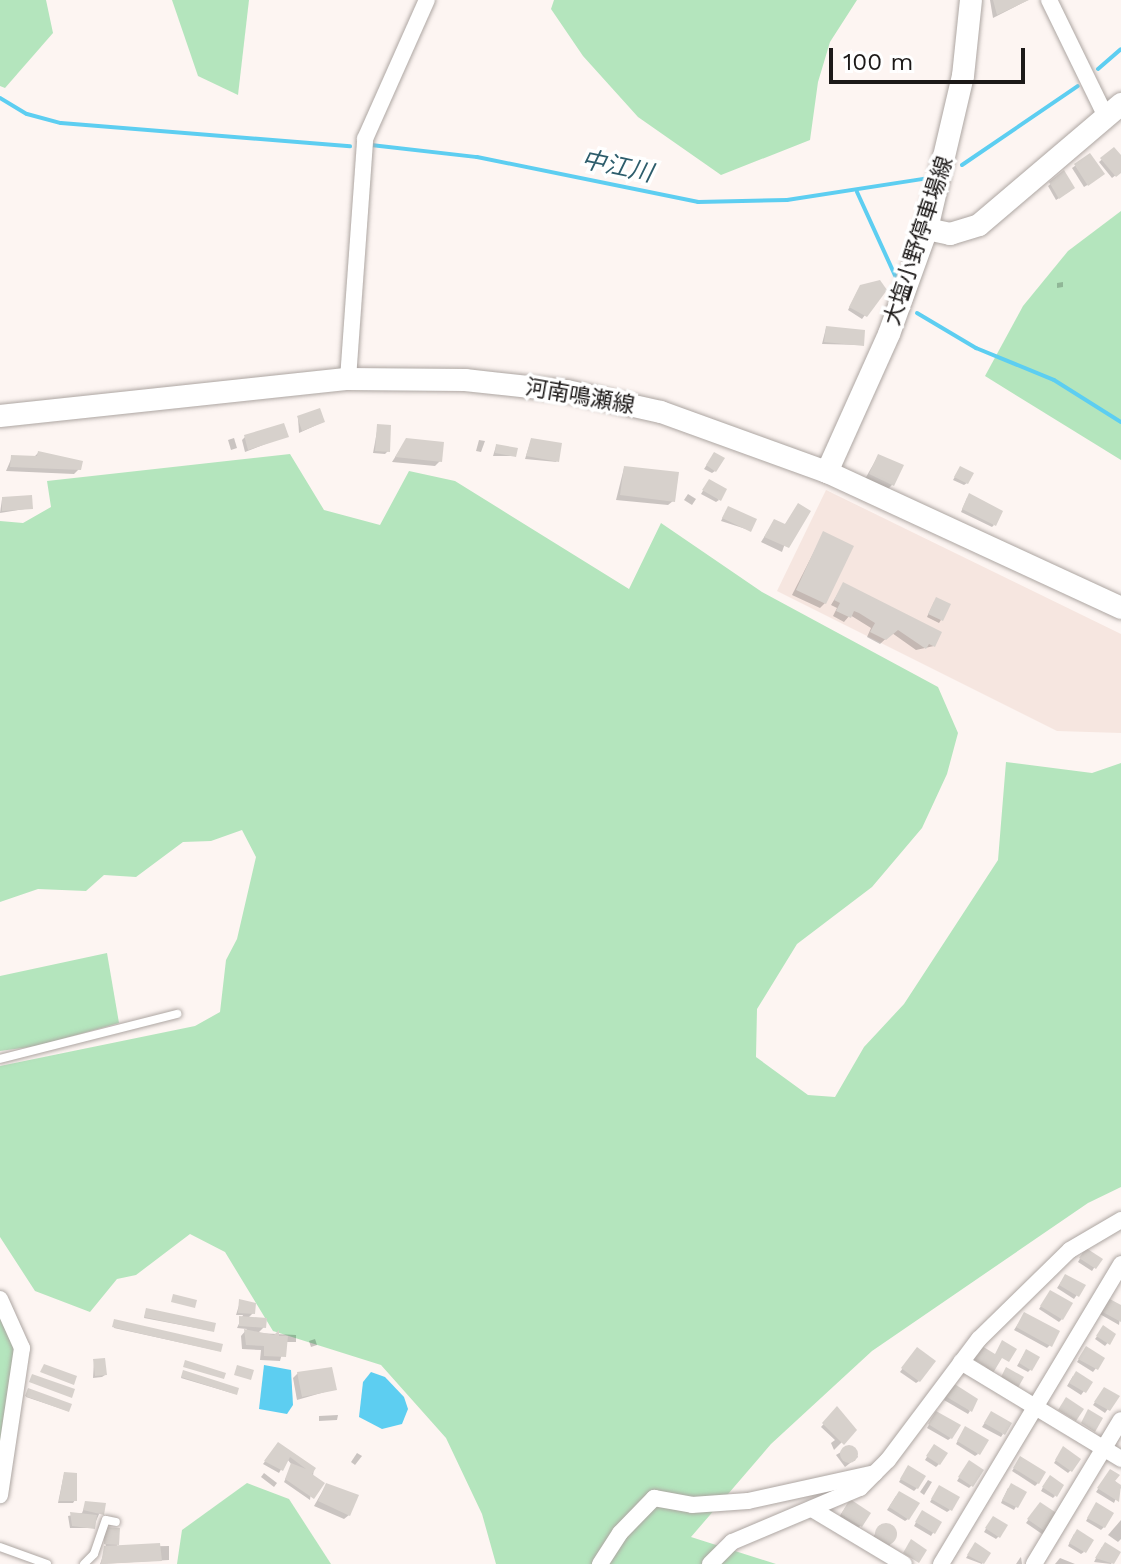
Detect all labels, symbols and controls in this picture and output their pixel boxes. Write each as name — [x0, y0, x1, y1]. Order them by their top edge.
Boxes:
scale bar — [833, 32, 1029, 82]
text: 100 m — [843, 48, 913, 76]
water label: 中江川 — [579, 145, 655, 189]
street label: 大塩小野停車場線 — [878, 153, 958, 329]
street label: 河南鳴瀬線 — [524, 373, 636, 419]

